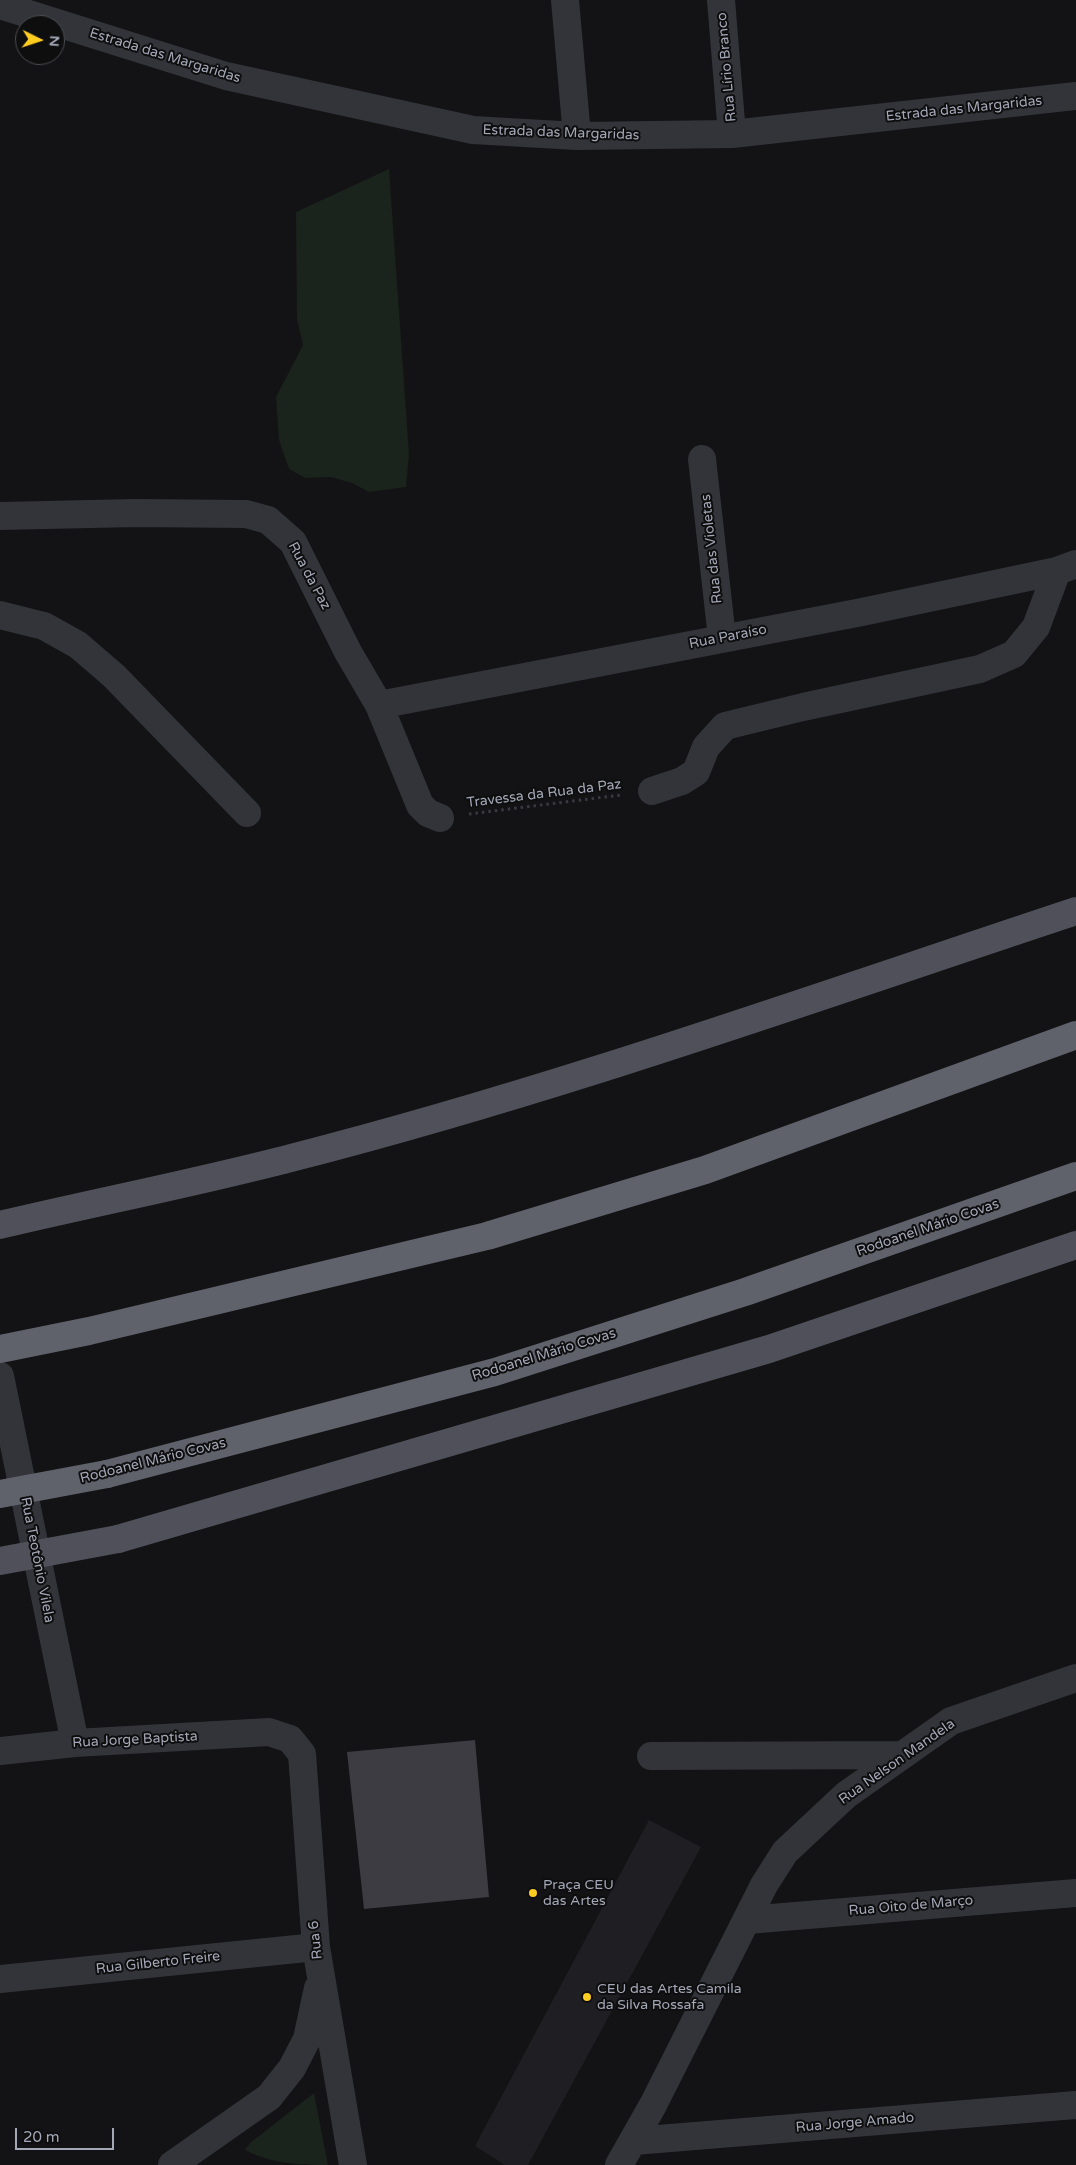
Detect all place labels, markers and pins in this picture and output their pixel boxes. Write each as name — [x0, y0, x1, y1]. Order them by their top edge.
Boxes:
place label: Praça CEU das Artes — [543, 1877, 614, 1910]
marker: Praça CEU das Artes — [527, 1887, 539, 1899]
place label: CEU das Artes Camila da Silva Rossafa — [597, 1981, 742, 2014]
marker: CEU das Artes Camila da Silva Rossafa — [581, 1991, 593, 2003]

